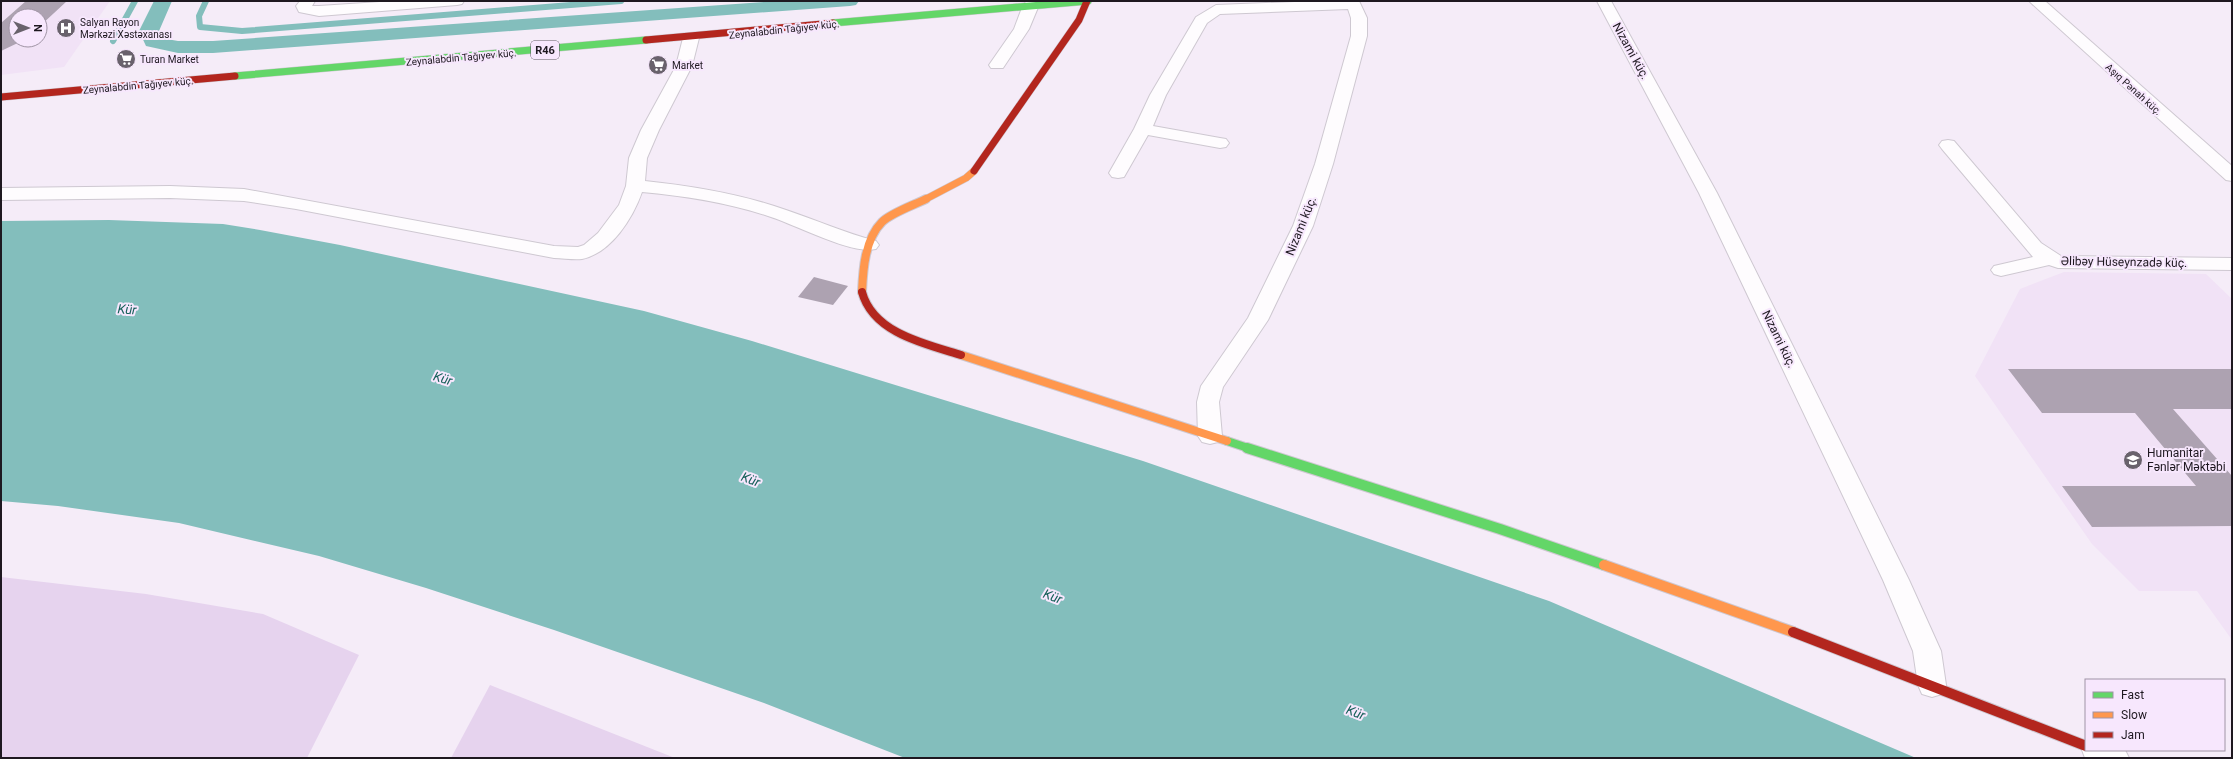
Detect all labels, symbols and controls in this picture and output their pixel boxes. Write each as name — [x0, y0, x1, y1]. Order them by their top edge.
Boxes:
north arrow — [8, 8, 48, 48]
hospital icon: Salyan Rayon Mərkəzi Xəstəxanası — [55, 17, 77, 39]
place label: Salyan Rayon Mərkəzi Xəstəxanası — [80, 17, 172, 40]
street label: Zeynalabdin Tağıyev küç. — [728, 18, 840, 41]
street label: Nizami küç. — [1610, 20, 1652, 82]
text: N — [31, 24, 44, 32]
road number: R46 — [531, 41, 559, 59]
street label: Zeynalabdin Tağıyev küç. — [405, 47, 517, 68]
supermarket icon: Turan Market — [115, 48, 137, 70]
place label: Turan Market — [140, 54, 199, 65]
supermarket icon: Market — [647, 54, 669, 76]
place label: Market — [672, 60, 703, 71]
street label: Aşıq Pənah küç. — [2103, 61, 2164, 117]
street label: Zeynalabdin Tağıyev küç. — [82, 75, 194, 96]
street label: Nizami küç. — [1283, 194, 1319, 258]
street label: Əlibəy Hüseynzadə küç. — [2061, 254, 2187, 270]
water label: Kür — [117, 301, 138, 318]
street label: Nizami küç. — [1759, 308, 1799, 370]
water label: Kür — [432, 369, 455, 389]
place label: Humanitar Fənlər Məktəbi — [2147, 446, 2226, 474]
school or university icon: Humanitar Fənlər Məktəbi — [2122, 449, 2144, 471]
water label: Kür — [739, 469, 763, 490]
water label: Kür — [1041, 586, 1065, 607]
legend — [2085, 679, 2225, 751]
text: Fast — [2121, 688, 2144, 702]
water label: Kür — [1344, 702, 1368, 723]
text: Slow — [2121, 708, 2147, 722]
text: Jam — [2121, 728, 2145, 742]

